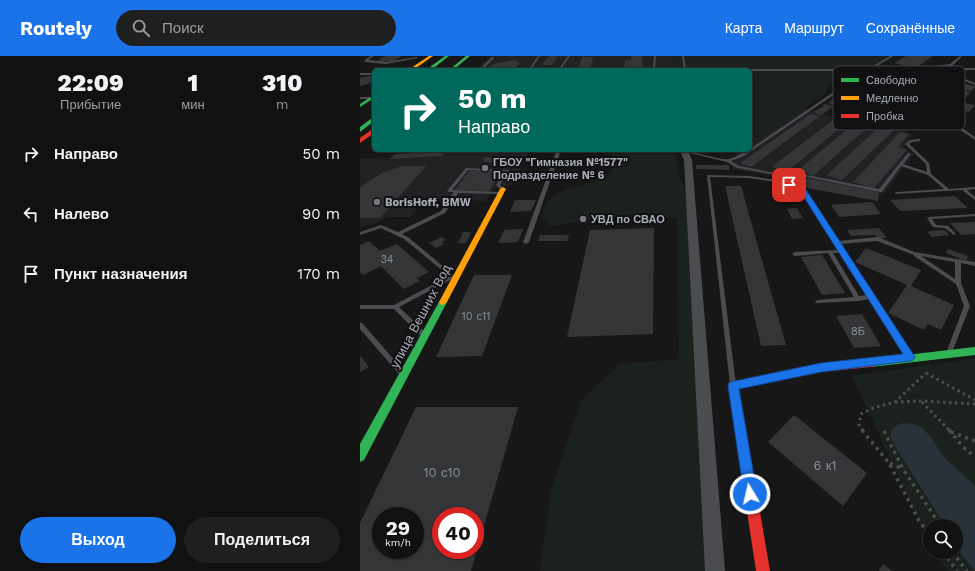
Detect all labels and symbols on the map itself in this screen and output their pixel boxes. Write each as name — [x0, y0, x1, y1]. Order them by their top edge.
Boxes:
legend — [833, 66, 965, 130]
text: Свободно — [866, 74, 917, 87]
text: Медленно — [866, 92, 918, 105]
text: Пробка — [866, 110, 904, 123]
place label: ГБОУ "Гимназия №1577" Подразделение № 6 — [493, 156, 628, 182]
marker: ГБОУ "Гимназия №1577" Подразделение № 6 — [480, 163, 490, 173]
pin — [772, 168, 806, 202]
place label: BorisHoff, BMW — [385, 196, 471, 209]
marker: BorisHoff, BMW — [372, 197, 382, 207]
place label: УВД по СВАО — [591, 213, 665, 226]
marker: УВД по СВАО — [578, 214, 588, 224]
house number: 34 — [380, 253, 394, 266]
street label: улица Вешних Вод — [387, 262, 454, 371]
house number: 10 с11 — [462, 310, 490, 323]
house number: 8Б — [851, 325, 865, 338]
house number: 6 к1 — [813, 458, 837, 473]
house number: 10 с10 — [423, 465, 461, 480]
position arrow — [729, 473, 771, 515]
speed limit sign: 40 — [432, 507, 484, 559]

